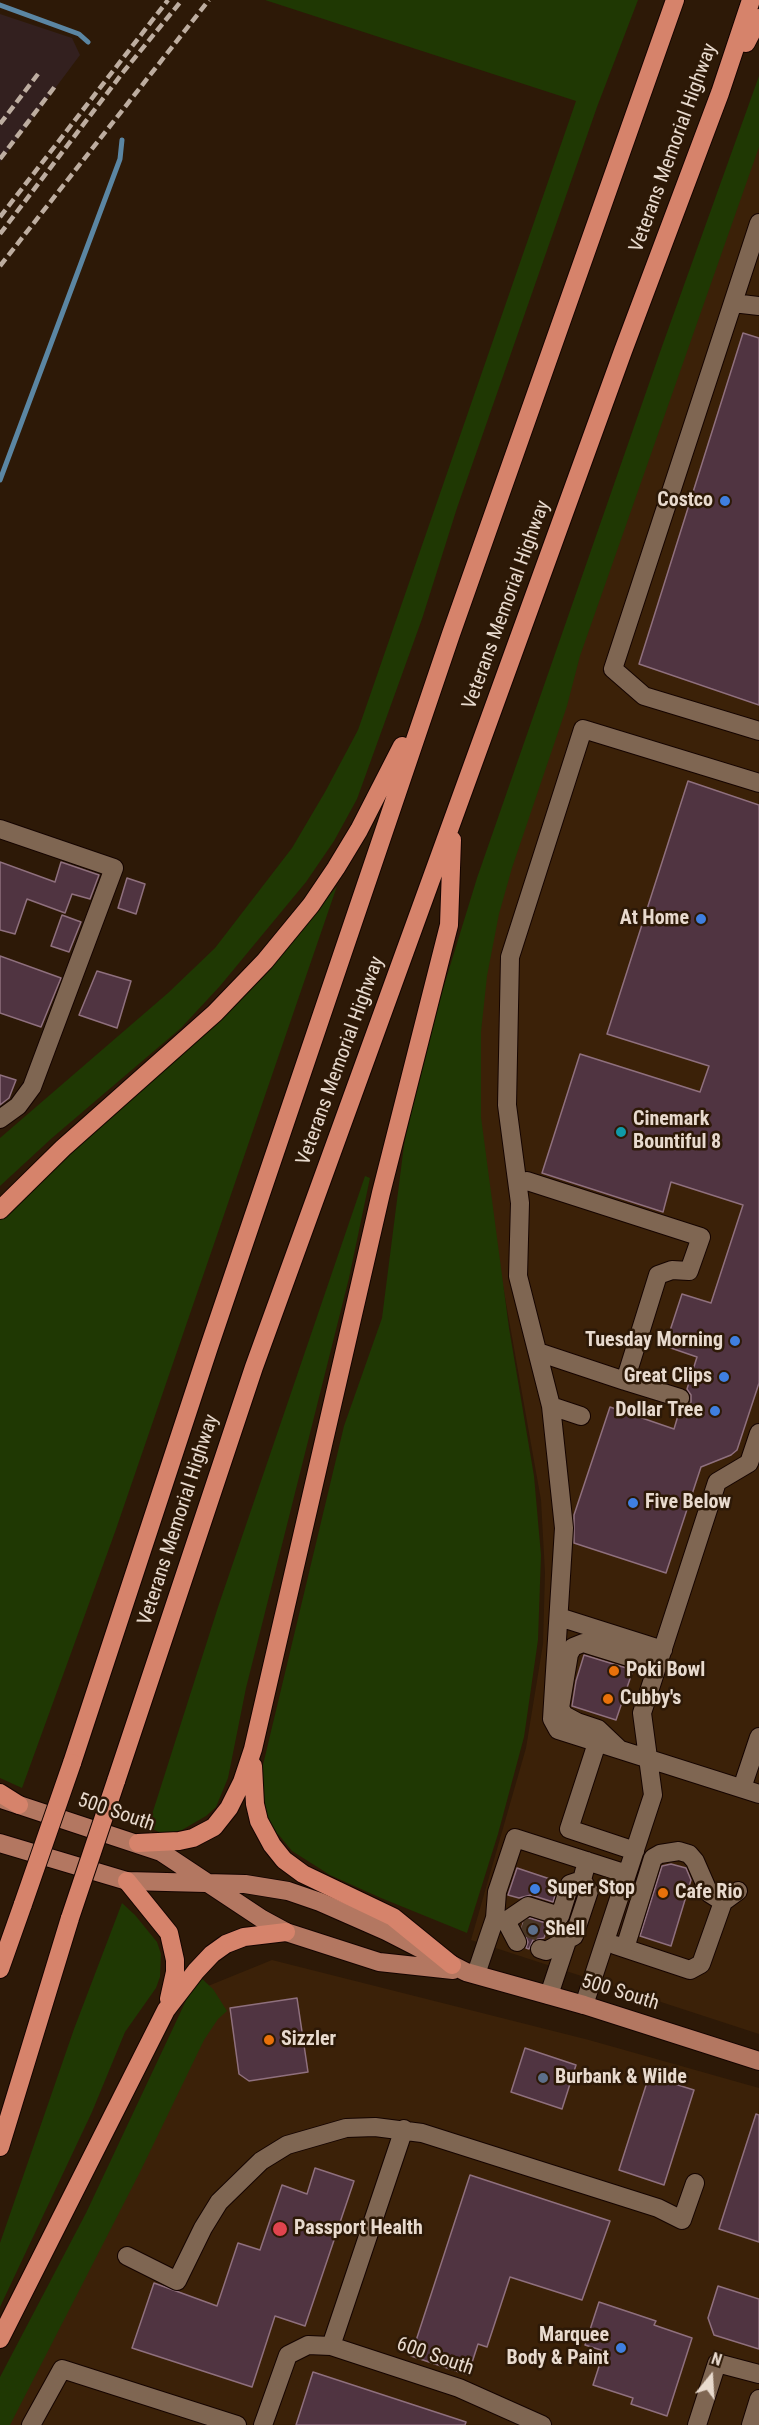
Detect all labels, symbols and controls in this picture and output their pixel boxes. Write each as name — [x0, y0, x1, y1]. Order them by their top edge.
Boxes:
street label: Veterans Memorial Highway — [625, 40, 723, 256]
place label: Costco — [657, 489, 713, 513]
marker: Costco — [718, 494, 732, 508]
street label: Veterans Memorial Highway — [458, 497, 556, 713]
place label: At Home — [620, 907, 689, 931]
marker: At Home — [694, 912, 708, 926]
street label: Veterans Memorial Highway — [292, 953, 390, 1169]
place label: Cinemark Bountiful 8 — [633, 1108, 721, 1155]
marker: Cinemark Bountiful 8 — [614, 1125, 628, 1139]
place label: Tuesday Morning — [585, 1329, 723, 1353]
marker: Tuesday Morning — [728, 1334, 742, 1348]
place label: Great Clips — [624, 1365, 712, 1389]
marker: Great Clips — [717, 1370, 731, 1384]
place label: Dollar Tree — [615, 1399, 703, 1423]
marker: Dollar Tree — [708, 1404, 722, 1418]
street label: Veterans Memorial Highway — [134, 1411, 224, 1629]
place label: Five Below — [645, 1491, 731, 1515]
marker: Five Below — [626, 1496, 640, 1510]
place label: Poki Bowl — [626, 1659, 705, 1683]
marker: Poki Bowl — [607, 1664, 621, 1678]
place label: Cubby's — [620, 1687, 681, 1711]
marker: Cubby's — [601, 1692, 615, 1706]
street label: 500 South — [74, 1789, 158, 1837]
place label: Super Stop — [547, 1877, 635, 1901]
place label: Cafe Rio — [675, 1881, 742, 1905]
marker: Super Stop — [528, 1882, 542, 1896]
marker: Cafe Rio — [656, 1886, 670, 1900]
place label: Shell — [545, 1918, 585, 1942]
marker: Shell — [526, 1923, 540, 1937]
street label: 500 South — [578, 1970, 662, 2016]
place label: Sizzler — [281, 2028, 336, 2052]
marker: Sizzler — [262, 2033, 276, 2047]
place label: Burbank & Wilde — [555, 2066, 687, 2090]
marker: Burbank & Wilde — [536, 2071, 550, 2085]
place label: Passport Health — [294, 2217, 423, 2241]
marker: Passport Health — [271, 2220, 289, 2238]
place label: Marquee Body & Paint — [507, 2324, 609, 2371]
street label: 600 South — [393, 2333, 477, 2381]
marker: Marquee Body & Paint — [614, 2341, 628, 2355]
north arrow — [681, 2347, 741, 2407]
text: N — [709, 2349, 724, 2370]

